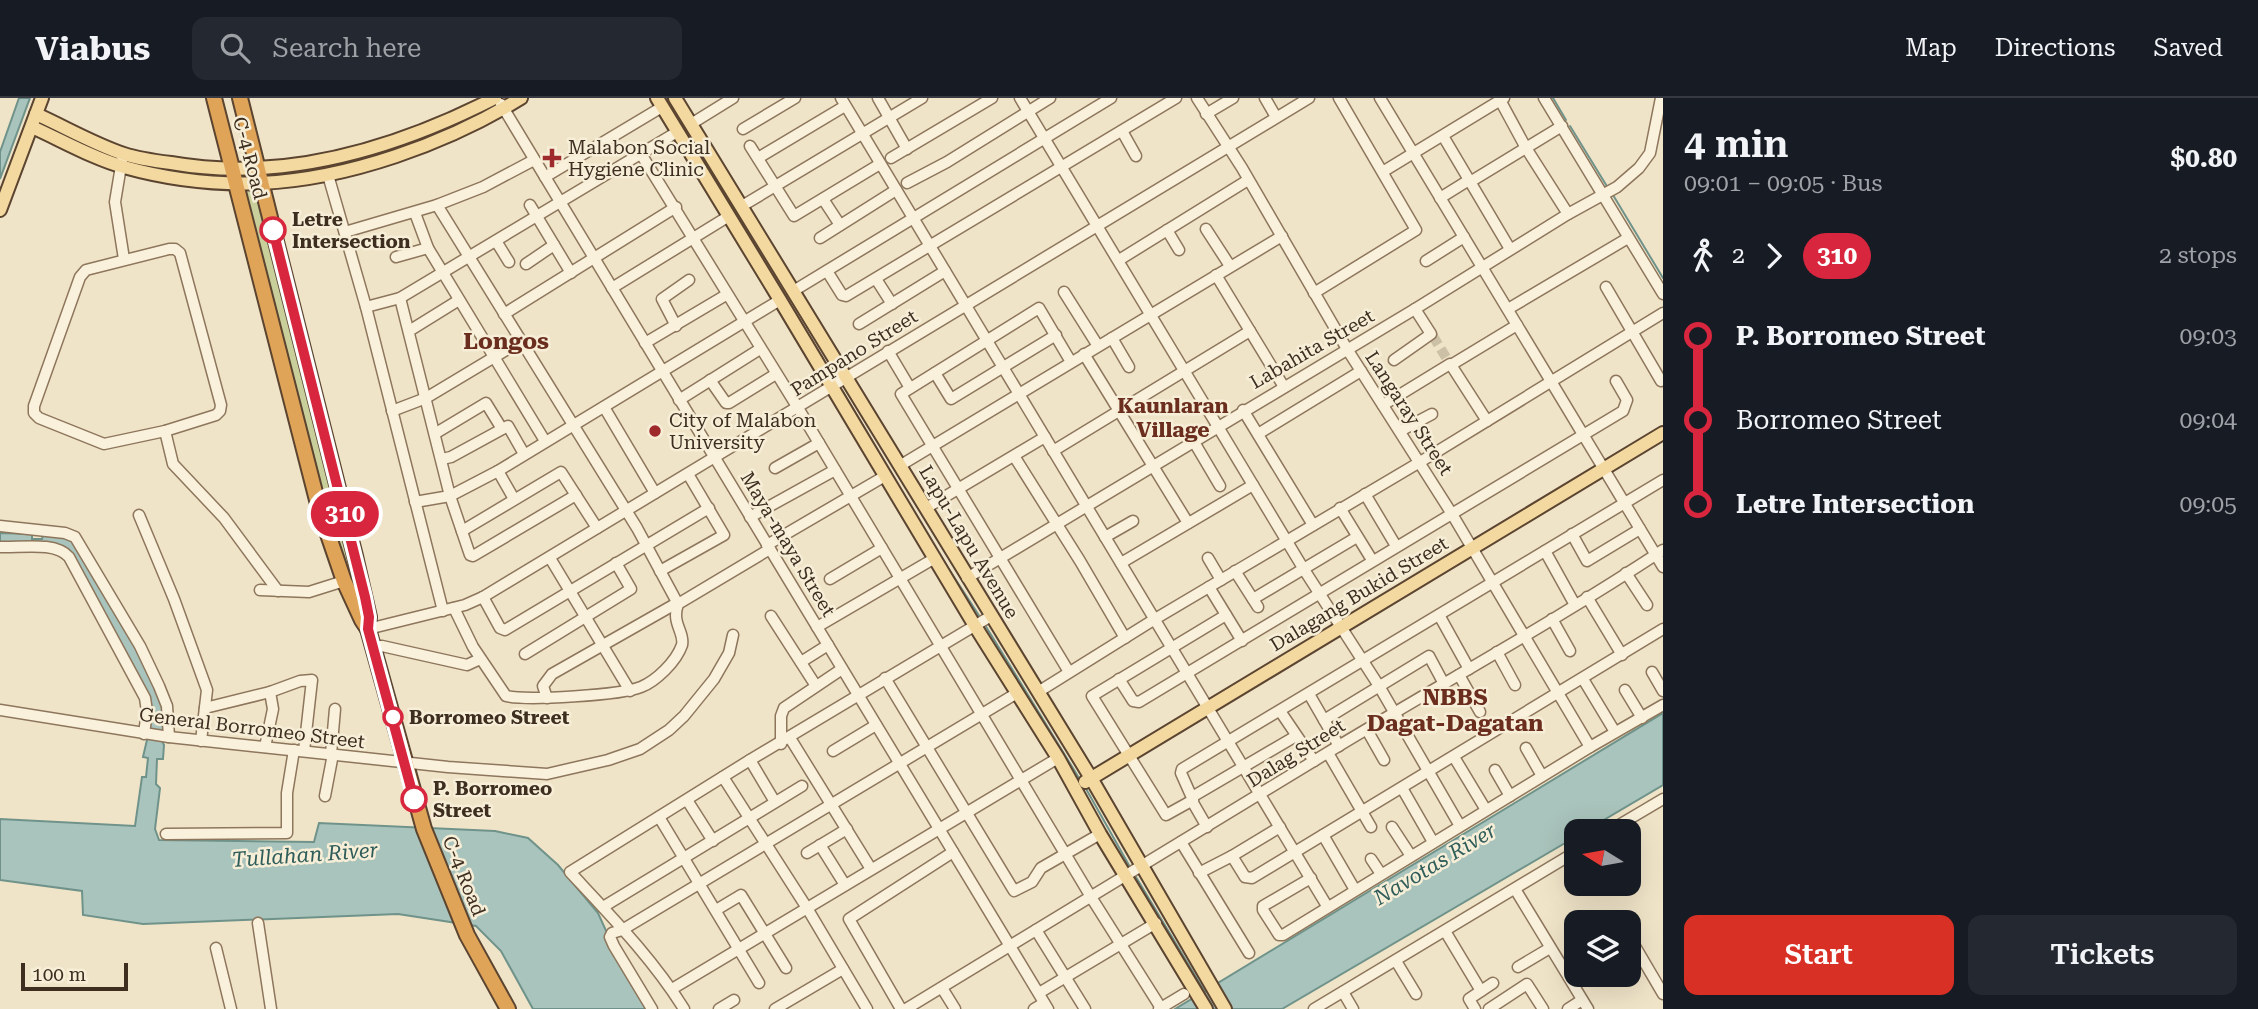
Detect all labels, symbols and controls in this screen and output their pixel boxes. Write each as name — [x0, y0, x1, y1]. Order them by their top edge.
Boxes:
search box — [192, 17, 682, 80]
text: Viabus — [35, 29, 150, 68]
icon: search — [216, 29, 254, 67]
text: Search here — [272, 33, 421, 63]
text: Map — [1905, 34, 1957, 62]
text: Directions — [1995, 34, 2115, 62]
text: Saved — [2153, 34, 2223, 62]
street label: C-4 Road — [228, 114, 272, 202]
text: 4 min — [1684, 122, 1789, 166]
place label: Malabon Social Hygiene Clinic — [568, 136, 710, 181]
text: $0.80 — [2171, 143, 2237, 173]
marker: Malabon Social Hygiene Clinic — [542, 148, 562, 168]
text: 09:01 – 09:05 · Bus — [1684, 170, 1882, 197]
place label: Letre Intersection — [292, 208, 411, 253]
marker: Letre Intersection — [260, 217, 286, 243]
icon: walk — [1684, 237, 1722, 275]
icon: forward — [1755, 237, 1793, 275]
text: 2 — [1732, 242, 1745, 269]
text: 310 — [1817, 242, 1857, 270]
text: 2 stops — [2159, 242, 2237, 269]
street label: Labahita Street — [1246, 304, 1378, 394]
street label: Pampano Street — [786, 305, 922, 401]
text: P. Borromeo Street — [1736, 321, 1986, 351]
text: 09:03 — [2180, 323, 2237, 350]
district label: Longos — [463, 328, 549, 355]
street label: Langaray Street — [1360, 347, 1458, 479]
district label: Kaunlaran Village — [1117, 394, 1229, 442]
text: Borromeo Street — [1736, 405, 1942, 435]
text: 09:04 — [2180, 407, 2237, 434]
place label: City of Malabon University — [669, 409, 816, 454]
marker: City of Malabon University — [647, 423, 663, 439]
street label: Lapu-Lapu Avenue — [914, 461, 1024, 623]
street label: Maya-maya Street — [736, 467, 840, 621]
text: Letre Intersection — [1736, 489, 1974, 519]
line badge: 310 — [305, 491, 385, 537]
text: 09:05 — [2180, 491, 2237, 518]
text: 310 — [325, 500, 365, 528]
street label: Dalagang Bukid Street — [1266, 532, 1452, 656]
district label: NBBS Dagat-Dagatan — [1367, 684, 1544, 737]
street label: General Borromeo Street — [138, 703, 366, 753]
place label: Borromeo Street — [409, 706, 570, 729]
marker: Borromeo Street — [383, 707, 403, 727]
street label: Dalag Street — [1243, 714, 1349, 792]
place label: P. Borromeo Street — [433, 777, 552, 822]
marker: P. Borromeo Street — [401, 786, 427, 812]
water label: Navotas River — [1369, 818, 1501, 910]
north arrow — [1564, 819, 1642, 896]
map controls — [1564, 819, 1641, 987]
street label: C-4 Road — [438, 833, 490, 919]
water label: Tullahan River — [231, 838, 379, 872]
button: layers — [1564, 910, 1641, 987]
button: Start — [1684, 915, 1954, 995]
button: Tickets — [1968, 915, 2237, 995]
scale bar — [21, 960, 128, 992]
text: 100 m — [32, 963, 86, 986]

